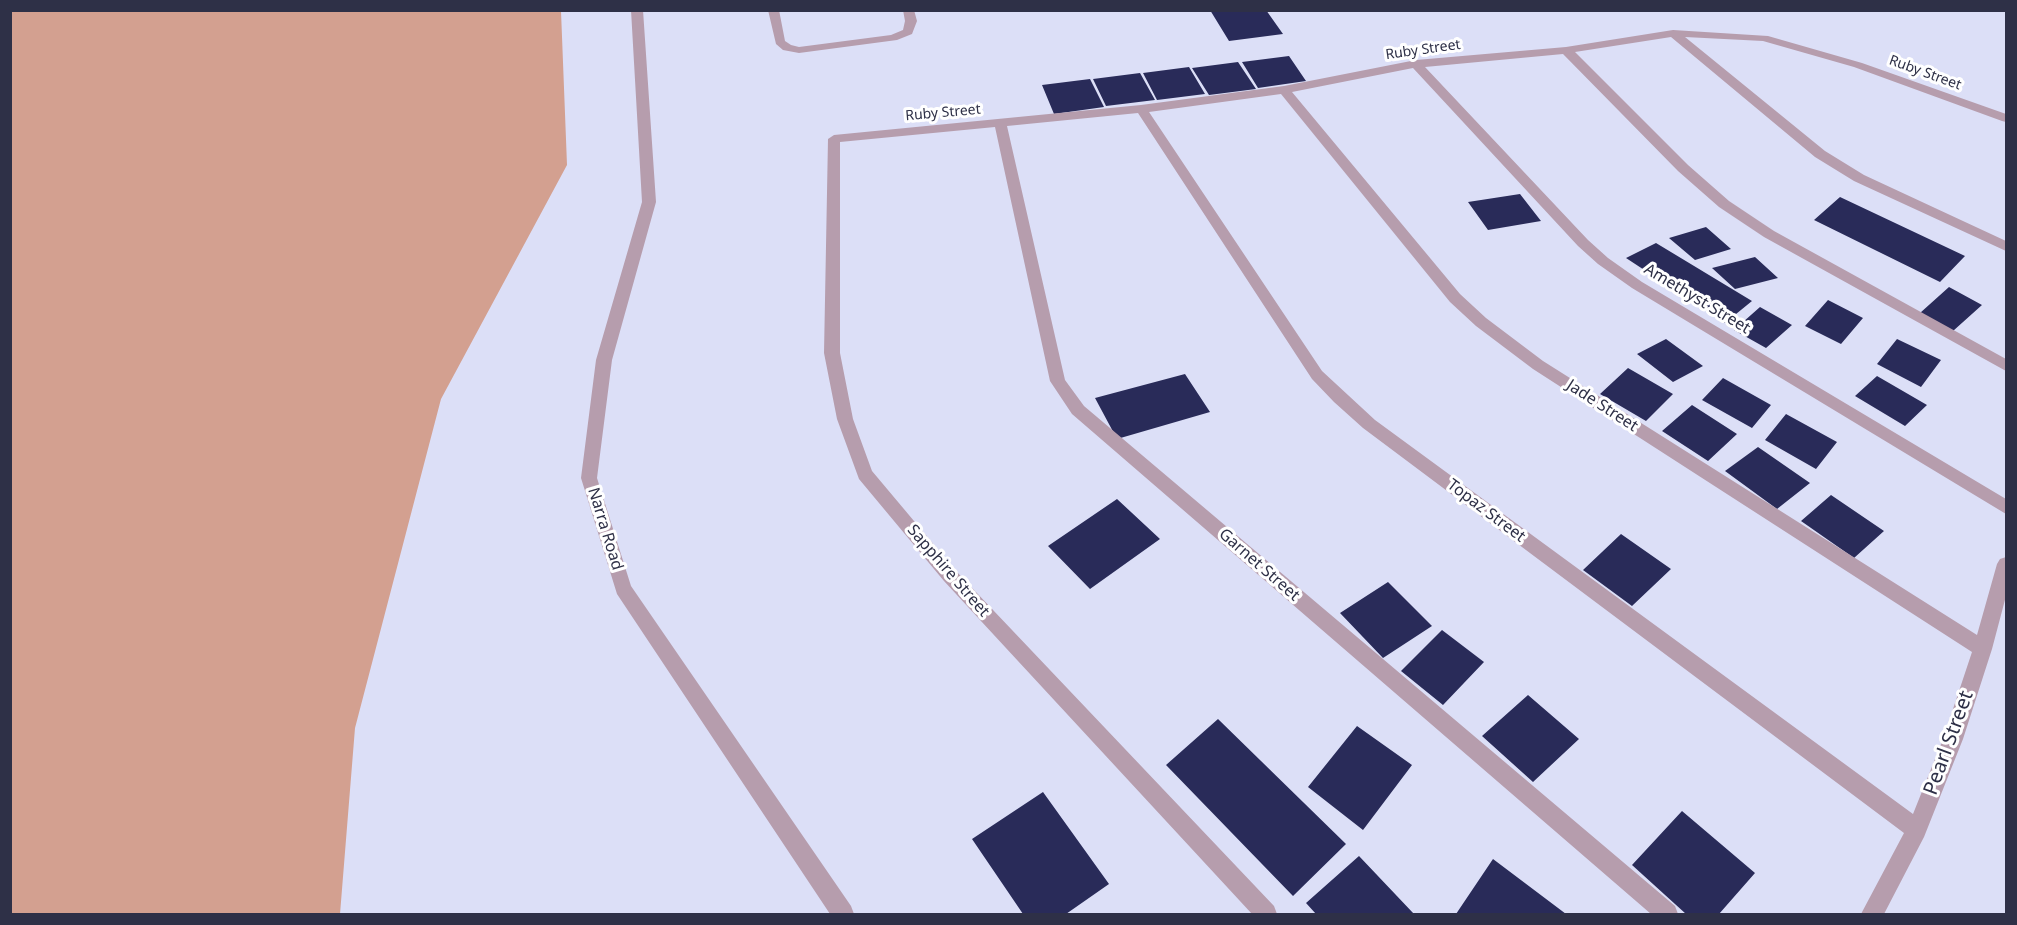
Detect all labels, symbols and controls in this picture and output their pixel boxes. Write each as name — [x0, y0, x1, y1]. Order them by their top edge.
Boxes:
street label: Ruby Street — [1384, 36, 1462, 64]
street label: Ruby Street — [1887, 52, 1963, 94]
street label: Ruby Street — [905, 101, 981, 125]
street label: Amethyst Street — [1640, 260, 1754, 338]
street label: Jade Street — [1563, 376, 1641, 436]
street label: Topaz Street — [1443, 475, 1529, 547]
street label: Narra Road — [583, 485, 627, 573]
street label: Sapphire Street — [903, 521, 993, 621]
street label: Garnet Street — [1215, 525, 1303, 605]
street label: Pearl Street — [1919, 688, 1979, 798]

